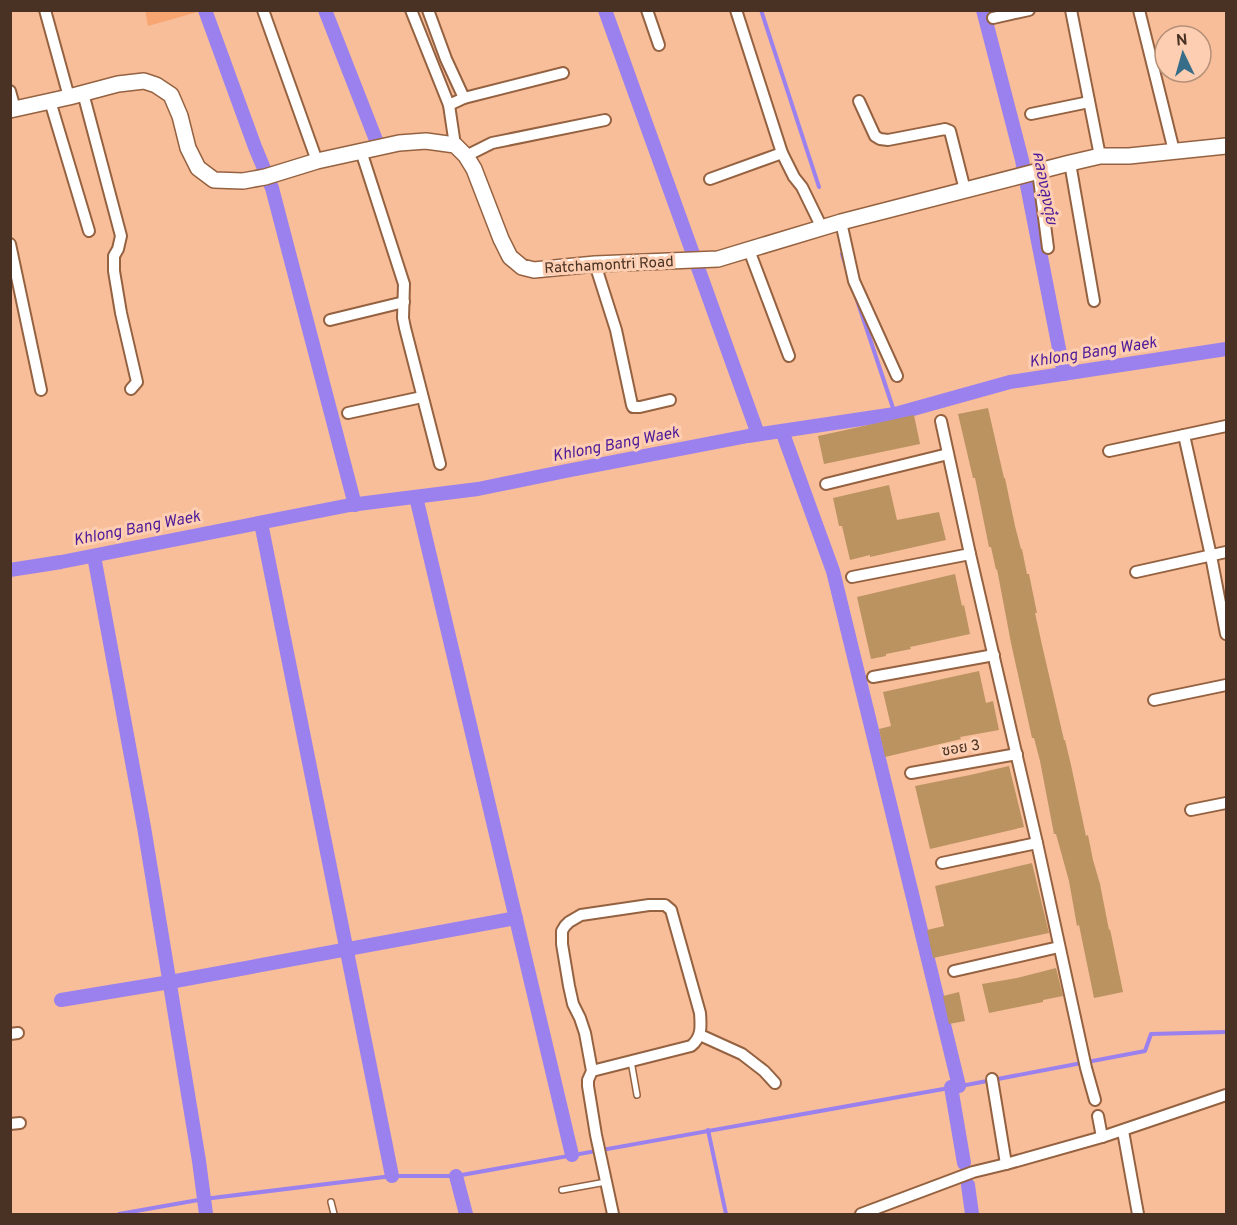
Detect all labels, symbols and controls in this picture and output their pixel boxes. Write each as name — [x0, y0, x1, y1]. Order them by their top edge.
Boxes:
north arrow — [1153, 24, 1213, 84]
text: N — [1175, 31, 1188, 52]
water label: คลองลุงตุ๋ย — [1027, 150, 1061, 228]
street label: Ratchamontri Road — [544, 253, 674, 279]
water label: Khlong Bang Waek — [1028, 333, 1159, 373]
water label: Khlong Bang Waek — [551, 423, 682, 467]
water label: Khlong Bang Waek — [72, 507, 203, 551]
street label: ซอย 3 — [940, 736, 982, 762]

